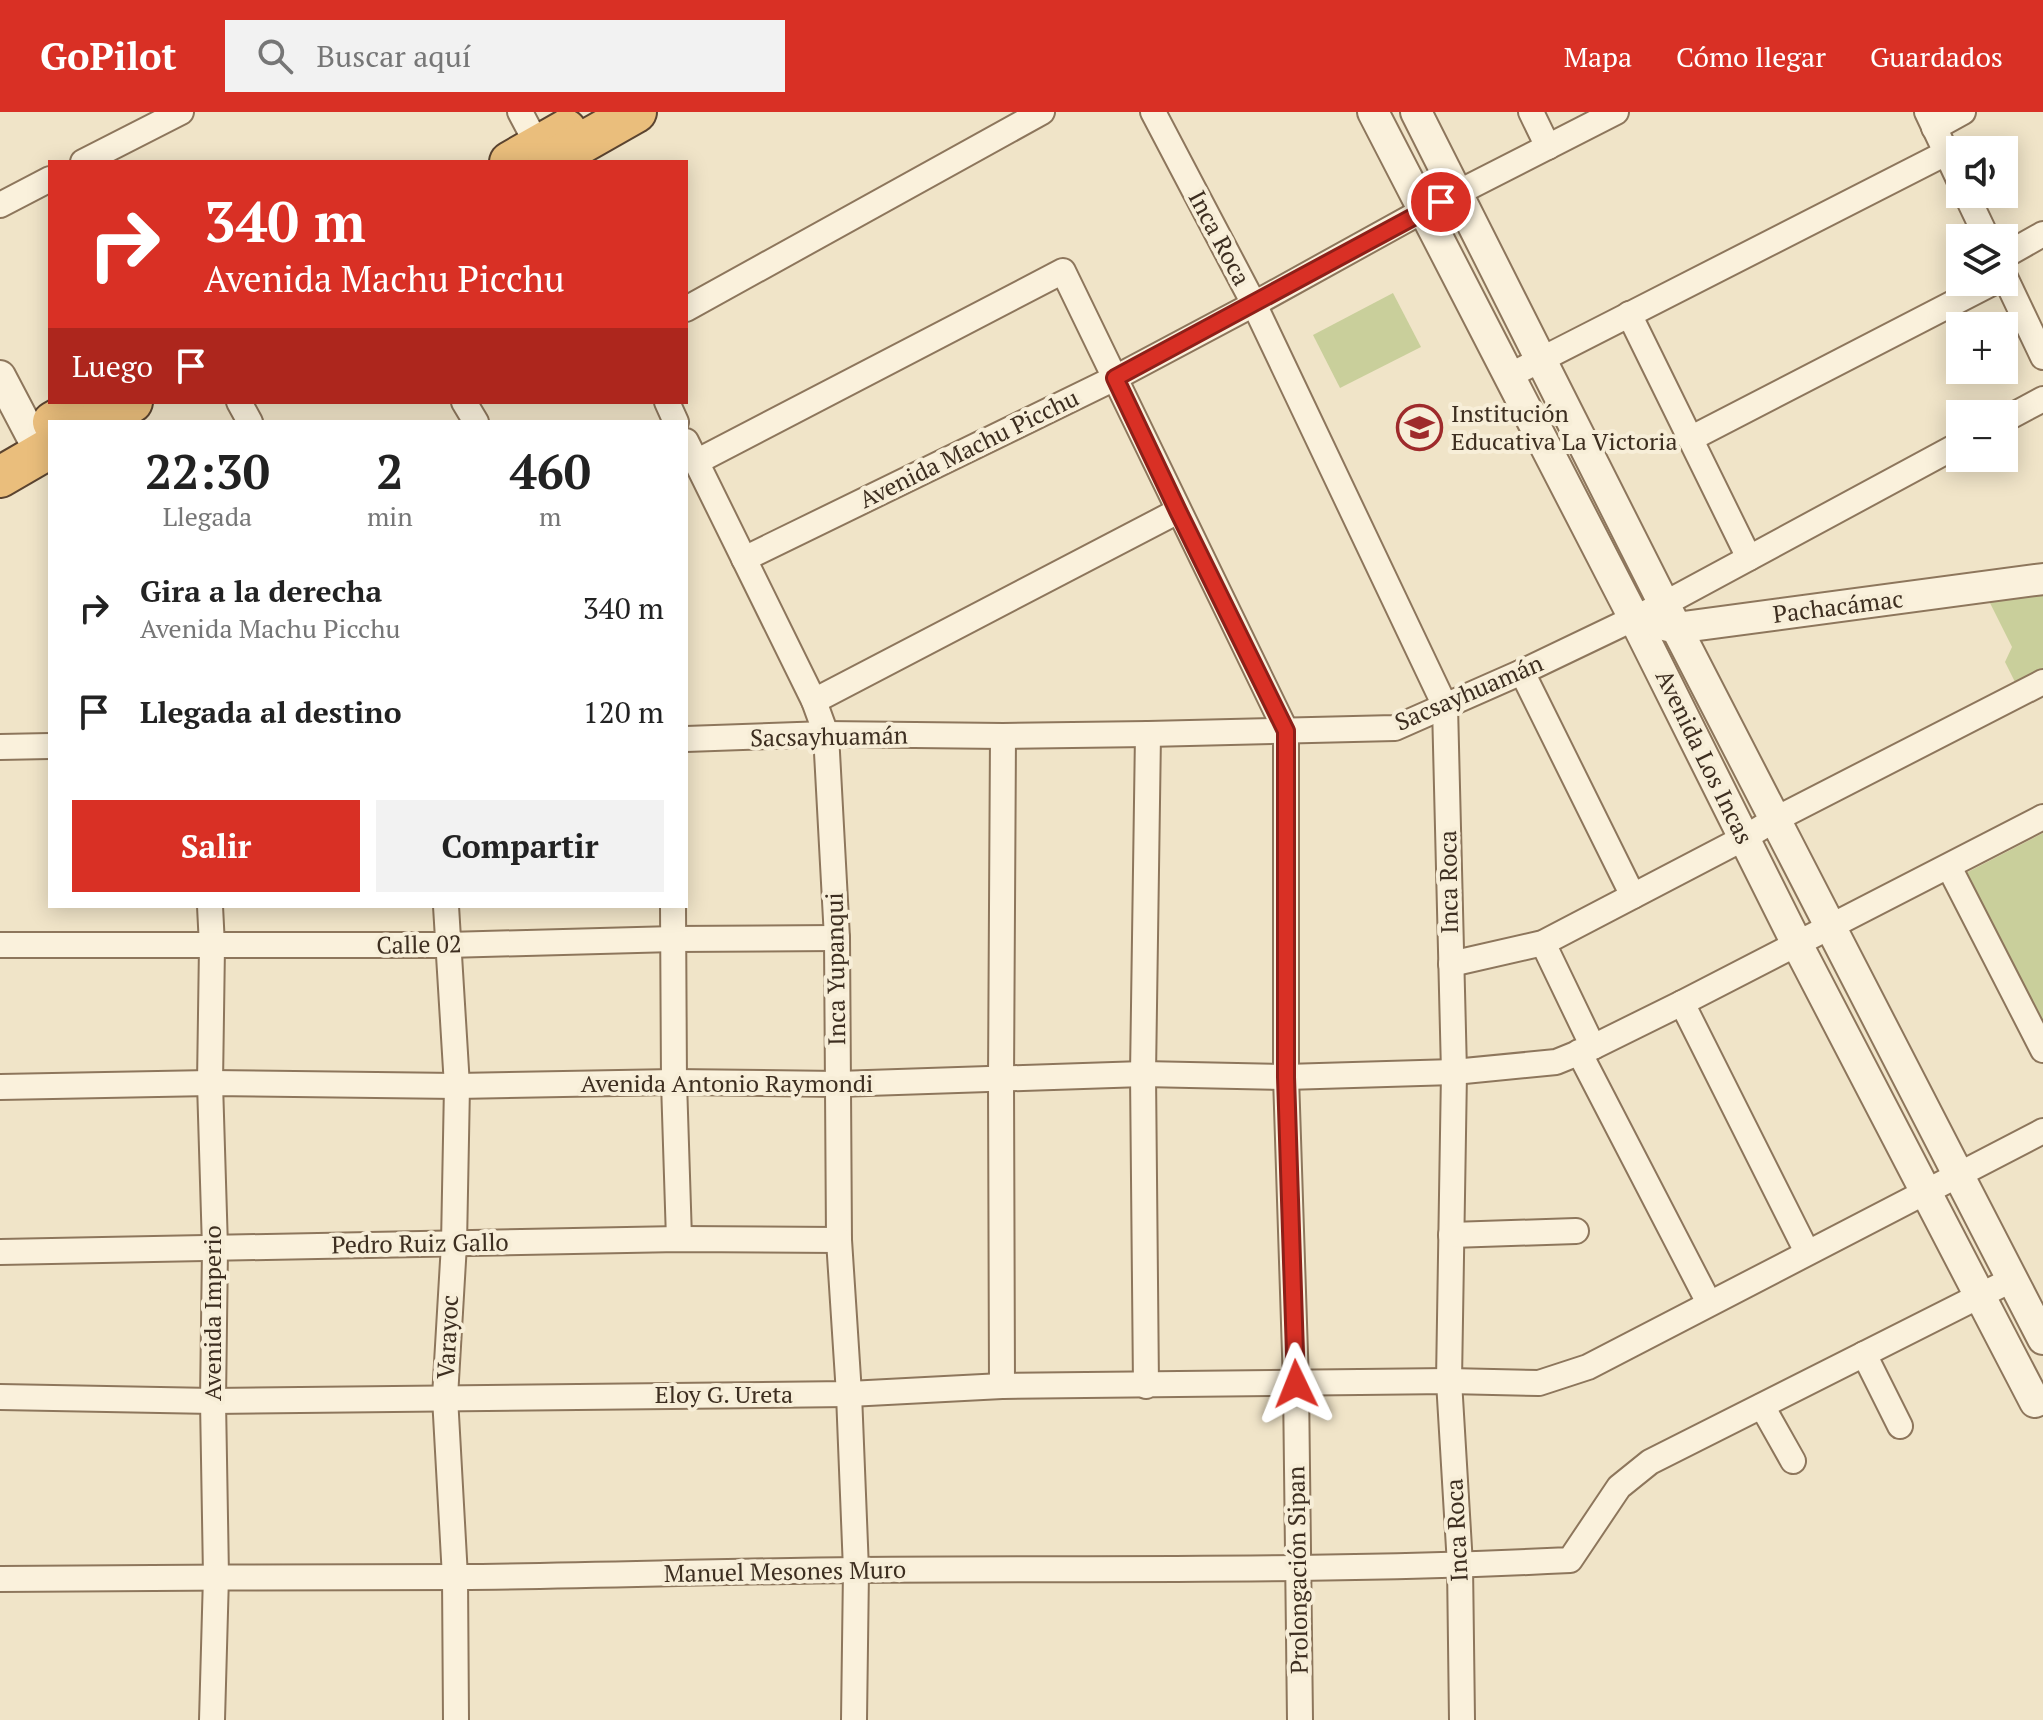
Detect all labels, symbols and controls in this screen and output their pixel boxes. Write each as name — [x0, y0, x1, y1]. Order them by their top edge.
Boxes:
search box — [225, 20, 785, 92]
text: GoPilot — [40, 31, 177, 81]
icon: search — [253, 34, 297, 78]
text: Buscar aquí — [317, 36, 471, 76]
text: Mapa — [1564, 38, 1632, 75]
text: Cómo llegar — [1676, 38, 1826, 75]
text: Guardados — [1870, 38, 2003, 75]
map controls — [1946, 136, 2018, 472]
button: sound — [1946, 136, 2018, 208]
pin — [1407, 168, 1475, 236]
icon: arrive — [1419, 180, 1463, 224]
text: 340 m — [204, 184, 366, 258]
street label: Inca Roca — [1182, 184, 1258, 291]
icon: right — [72, 192, 176, 296]
button: layers — [1946, 224, 2018, 296]
text: Avenida Machu Picchu — [204, 255, 565, 302]
button: + — [1946, 312, 2018, 384]
icon: arrive — [169, 344, 213, 388]
text: Luego — [72, 346, 153, 386]
street label: Avenida Machu Picchu — [854, 381, 1084, 515]
place label: Institución Educativa La Victoria — [1451, 397, 1678, 457]
button: − — [1946, 400, 2018, 472]
school or university icon: Institución Educativa La Victoria — [1396, 404, 1444, 452]
text: 22:30 — [145, 439, 270, 503]
text: 2 — [376, 439, 403, 503]
text: 460 — [510, 439, 591, 503]
text: Llegada — [163, 499, 252, 533]
text: min — [367, 499, 413, 533]
text: m — [539, 499, 562, 533]
text: Gira a la derecha — [140, 571, 382, 611]
street label: Pachacámac — [1771, 582, 1905, 630]
icon: right — [72, 586, 116, 630]
text: 340 m — [583, 588, 664, 628]
text: Avenida Machu Picchu — [140, 611, 400, 645]
street label: Sacsayhuamán — [1390, 647, 1548, 738]
street label: Avenida Los Incas — [1649, 664, 1761, 849]
icon: arrive — [72, 690, 116, 734]
text: Llegada al destino — [140, 692, 401, 732]
text: 120 m — [583, 692, 664, 732]
street label: Sacsayhuamán — [750, 719, 908, 753]
button: Salir — [72, 800, 360, 892]
button: Compartir — [376, 800, 664, 892]
street label: Inca Roca — [1431, 830, 1465, 934]
street label: Inca Yupanqui — [818, 892, 852, 1046]
street label: Calle 02 — [376, 927, 462, 961]
street label: Avenida Antonio Raymondi — [581, 1067, 873, 1099]
street label: Avenida Imperio — [196, 1225, 228, 1401]
street label: Pedro Ruiz Gallo — [331, 1225, 509, 1261]
street label: Varayoc — [429, 1294, 465, 1380]
position arrow — [1254, 1342, 1338, 1426]
street label: Eloy G. Ureta — [655, 1378, 793, 1410]
street label: Prolongación Sipan — [1279, 1466, 1315, 1674]
street label: Inca Roca — [1437, 1478, 1475, 1582]
street label: Manuel Mesones Muro — [664, 1553, 906, 1589]

